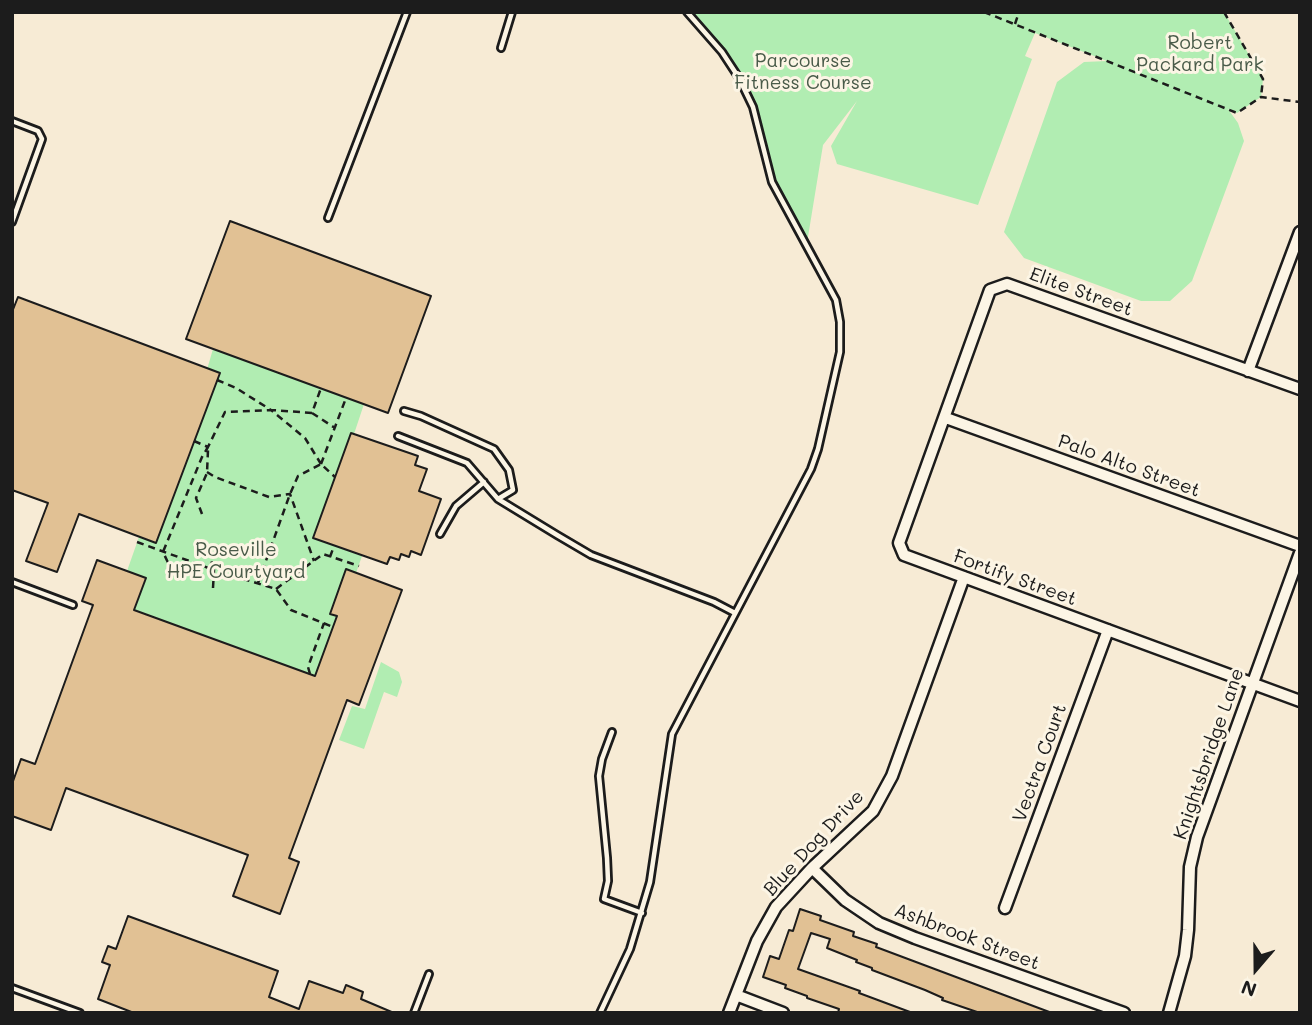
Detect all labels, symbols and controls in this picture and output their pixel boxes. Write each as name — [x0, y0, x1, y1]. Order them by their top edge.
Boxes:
park label: Robert Packard Park — [1136, 32, 1264, 76]
park label: Parcourse Fitness Course — [734, 50, 872, 94]
street label: Elite Street — [1026, 263, 1136, 321]
street label: Palo Alto Street — [1055, 430, 1203, 502]
park label: Roseville HPE Courtyard — [167, 539, 305, 583]
street label: Fortify Street — [950, 545, 1080, 611]
street label: Knightsbridge Lane — [1169, 665, 1249, 843]
street label: Vectra Court — [1008, 701, 1072, 825]
street label: Blue Dog Drive — [759, 785, 869, 901]
street label: Ashbrook Street — [891, 899, 1043, 975]
north arrow — [1221, 934, 1291, 1004]
text: N — [1238, 975, 1260, 1003]

